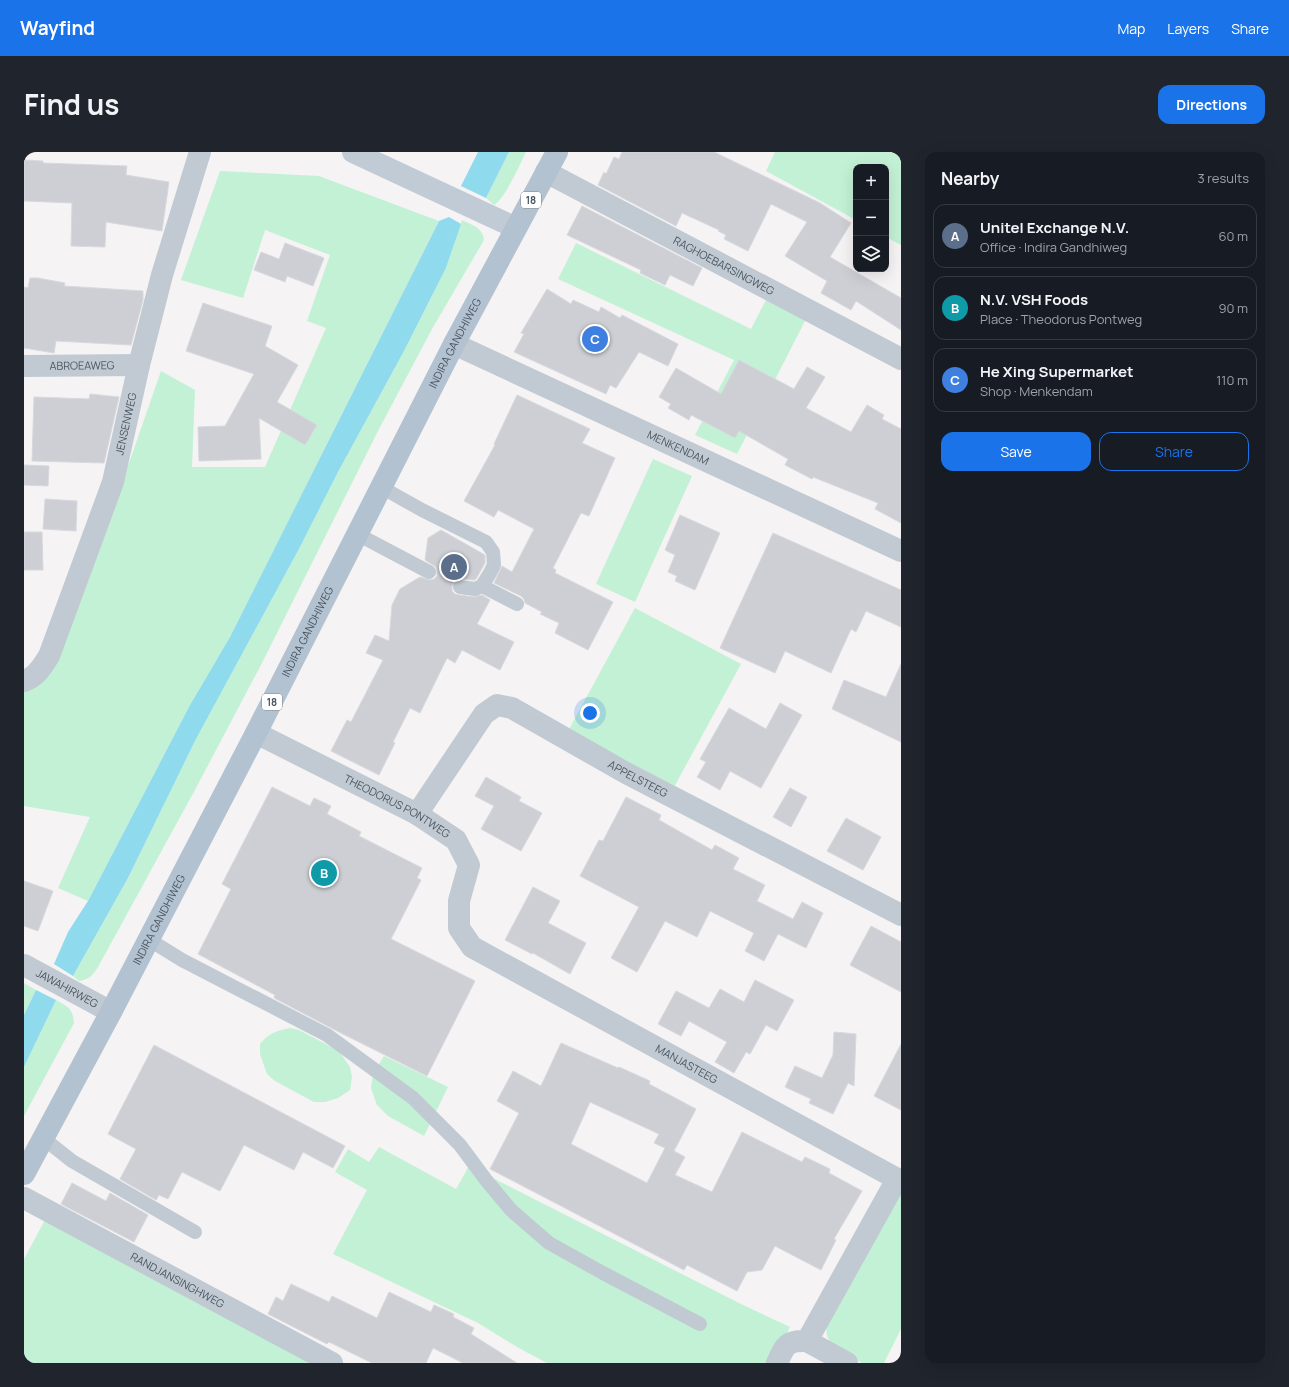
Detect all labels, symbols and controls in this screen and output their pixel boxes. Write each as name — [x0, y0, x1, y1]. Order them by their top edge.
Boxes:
text: Wayfind — [20, 15, 95, 41]
text: Map — [1117, 19, 1145, 38]
text: Layers — [1167, 19, 1209, 38]
text: Share — [1231, 19, 1269, 38]
text: Find us — [24, 85, 119, 123]
button: Directions — [1158, 85, 1265, 124]
map controls — [853, 164, 889, 272]
button: + — [853, 164, 889, 200]
text: Nearby — [941, 167, 999, 190]
text: 3 results — [1197, 169, 1249, 187]
road number: 18 — [521, 192, 541, 208]
button: − — [853, 200, 889, 236]
text: Unitel Exchange N.V. — [980, 217, 1129, 238]
text: A — [951, 227, 959, 245]
text: 60 m — [1218, 227, 1248, 245]
street label: RAGHOEBARSINGWEG — [671, 232, 777, 298]
button: layers — [853, 236, 889, 272]
text: Office · Indira Gandhiweg — [980, 238, 1127, 256]
text: N.V. VSH Foods — [980, 289, 1088, 310]
street label: INDIRA GANDHIWEG — [425, 295, 484, 391]
text: B — [951, 299, 959, 317]
text: 90 m — [1218, 299, 1248, 317]
text: Place · Theodorus Pontweg — [980, 310, 1142, 328]
pin: C — [582, 324, 608, 354]
street label: ABROEAWEG — [49, 357, 115, 373]
text: He Xing Supermarket — [980, 361, 1134, 382]
text: C — [950, 371, 960, 389]
text: 110 m — [1216, 371, 1248, 389]
text: Shop · Menkendam — [980, 382, 1093, 400]
street label: JENSENWEG — [111, 391, 140, 456]
street label: MENKENDAM — [645, 426, 712, 468]
button: Save — [941, 432, 1091, 471]
button: Share — [1099, 432, 1249, 471]
pin: A — [441, 552, 467, 582]
street label: INDIRA GANDHIWEG — [278, 583, 337, 679]
road number: 18 — [262, 694, 282, 710]
your location — [580, 703, 600, 723]
street label: APPELSTEEG — [606, 756, 671, 800]
street label: THEODORUS PONTWEG — [342, 770, 454, 841]
pin: B — [311, 858, 337, 888]
street label: INDIRA GANDHIWEG — [129, 871, 188, 967]
street label: JAWAHIRWEG — [34, 965, 101, 1011]
street label: MANJASTEEG — [653, 1041, 721, 1087]
street label: RANDJANSINGHWEG — [128, 1248, 227, 1311]

